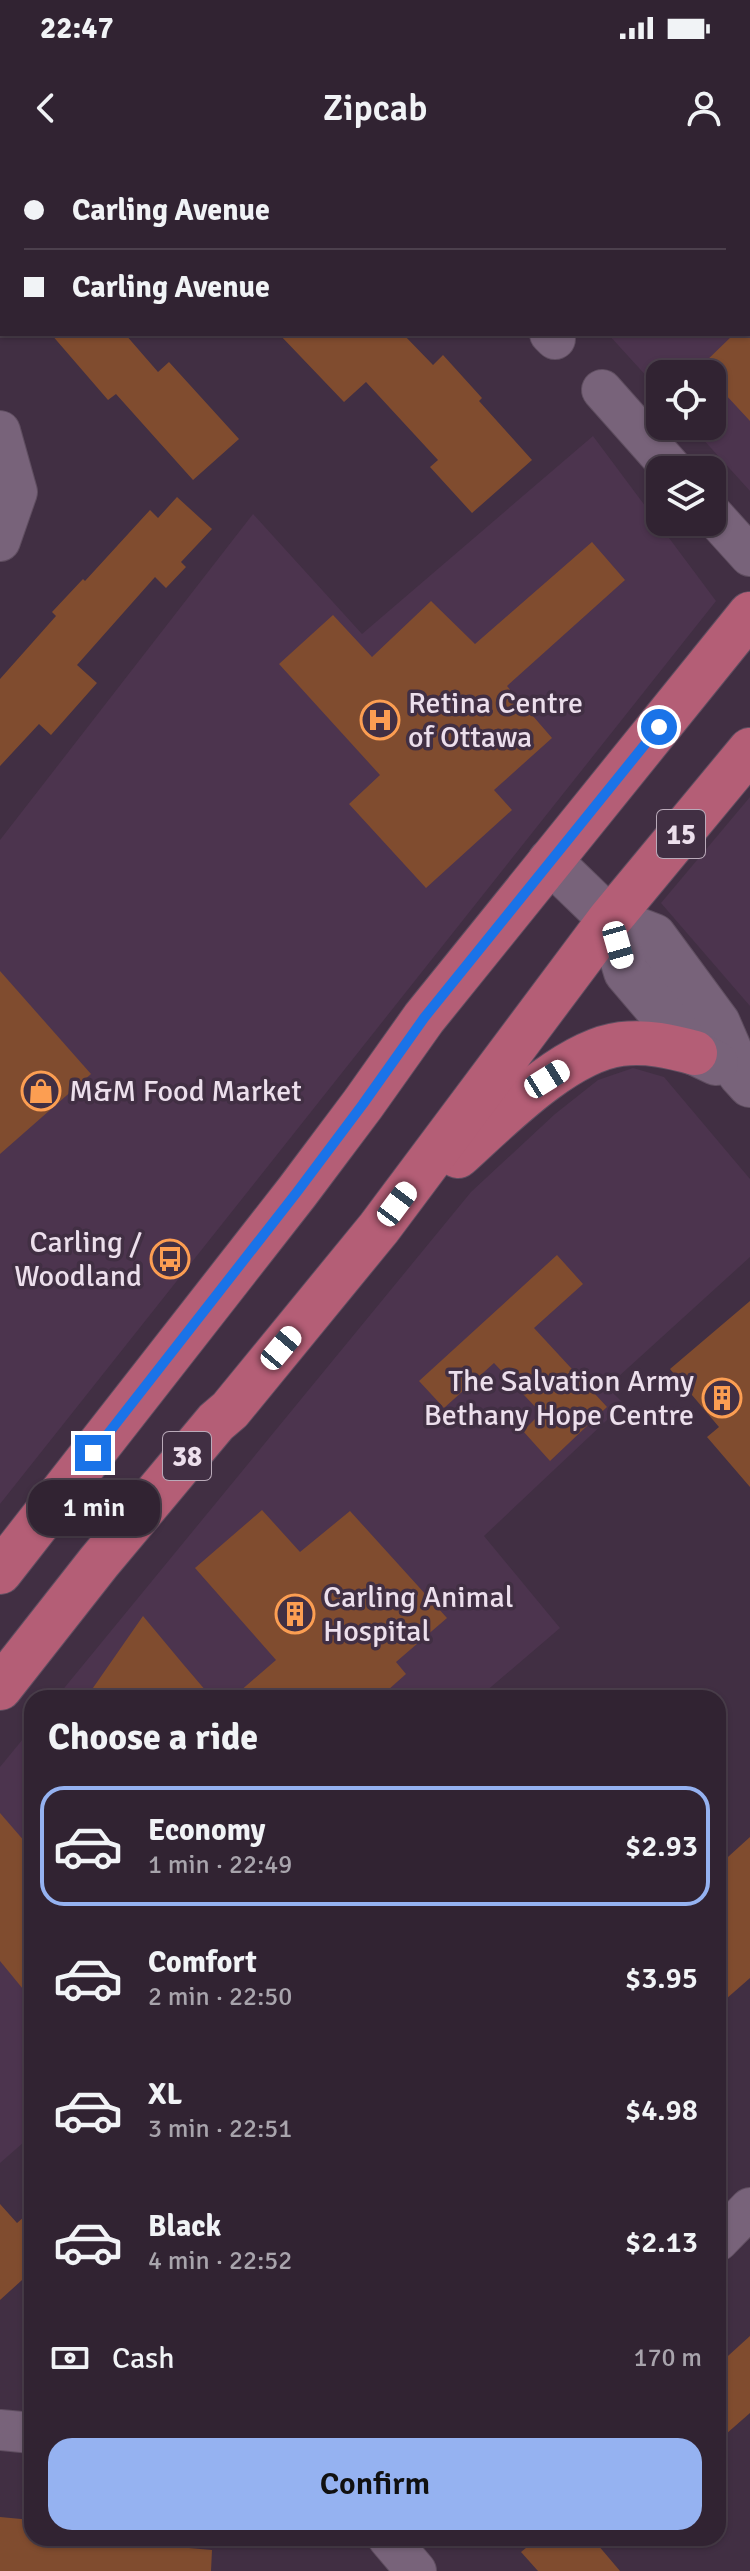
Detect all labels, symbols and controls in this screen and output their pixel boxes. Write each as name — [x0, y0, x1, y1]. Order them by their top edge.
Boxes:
text: 22:47 — [40, 10, 114, 47]
icon: back — [24, 86, 68, 130]
text: Zipcab — [323, 86, 427, 131]
icon: person — [682, 86, 726, 130]
text: Carling Avenue — [72, 192, 270, 229]
text: Carling Avenue — [72, 269, 270, 306]
map controls — [646, 360, 726, 536]
button: locate — [646, 360, 726, 440]
button: layers — [646, 456, 726, 536]
place label: Retina Centre of Ottawa — [408, 685, 583, 756]
hospital icon: Retina Centre of Ottawa — [359, 699, 401, 741]
route start — [641, 709, 677, 745]
road number: 15 — [657, 810, 705, 858]
car — [600, 919, 636, 971]
car — [520, 1056, 574, 1102]
shop icon: M&M Food Market — [20, 1070, 62, 1112]
place label: M&M Food Market — [69, 1073, 302, 1110]
car — [373, 1178, 421, 1230]
place label: Carling / Woodland — [14, 1224, 142, 1295]
bus stop icon: Carling / Woodland — [149, 1238, 191, 1280]
car — [256, 1322, 306, 1374]
place label: The Salvation Army Bethany Hope Centre — [424, 1363, 694, 1434]
building icon: The Salvation Army Bethany Hope Centre — [701, 1377, 743, 1419]
road number: 38 — [163, 1432, 211, 1480]
route end — [75, 1435, 111, 1471]
callout: 1 min — [27, 1481, 159, 1537]
text: 1 min — [63, 1492, 125, 1524]
place label: Carling Animal Hospital — [323, 1579, 514, 1650]
building icon: Carling Animal Hospital — [274, 1593, 316, 1635]
text: Choose a ride — [48, 1715, 258, 1760]
icon: car — [52, 1810, 124, 1882]
text: Economy — [148, 1812, 265, 1849]
text: $2.93 — [625, 1828, 698, 1865]
text: 1 min · 22:49 — [148, 1849, 292, 1881]
icon: car — [52, 1942, 124, 2014]
text: Comfort — [148, 1944, 257, 1981]
text: $3.95 — [625, 1960, 698, 1997]
text: 2 min · 22:50 — [148, 1981, 292, 2013]
icon: car — [52, 2074, 124, 2146]
text: XL — [148, 2076, 182, 2113]
text: $4.98 — [625, 2092, 698, 2129]
text: 3 min · 22:51 — [148, 2113, 292, 2145]
icon: car — [52, 2206, 124, 2278]
text: Black — [148, 2208, 221, 2245]
text: $2.13 — [625, 2224, 698, 2261]
text: 4 min · 22:52 — [148, 2245, 292, 2277]
icon: cash — [48, 2336, 92, 2380]
text: Cash — [112, 2340, 175, 2377]
text: 170 m — [633, 2342, 702, 2374]
button: Confirm — [48, 2438, 702, 2530]

